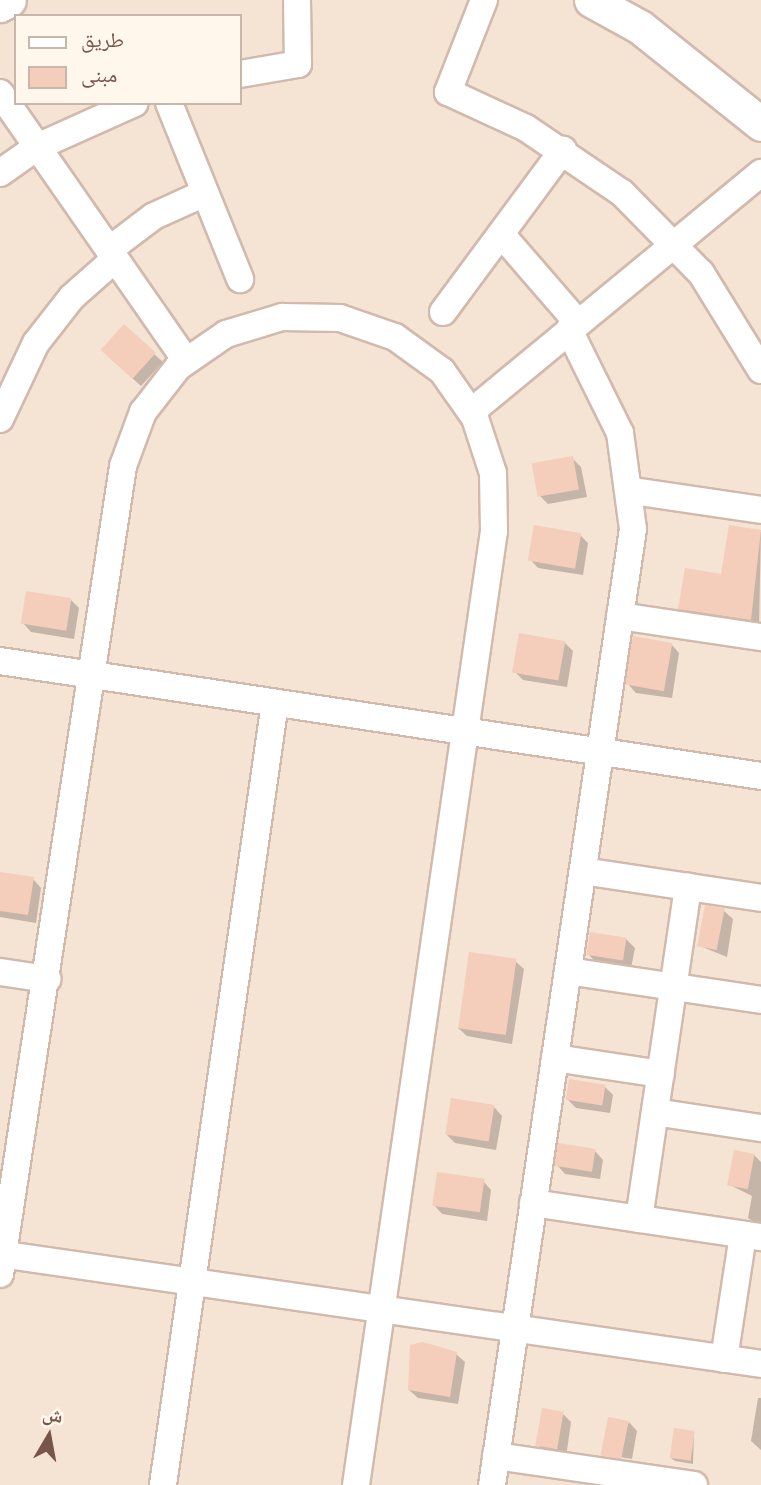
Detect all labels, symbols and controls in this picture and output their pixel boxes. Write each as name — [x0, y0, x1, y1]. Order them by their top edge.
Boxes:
legend — [14, 14, 242, 105]
text: طريق — [81, 28, 124, 52]
text: مبنى — [81, 63, 117, 87]
north arrow — [14, 1401, 84, 1471]
text: ش — [41, 1403, 64, 1428]

